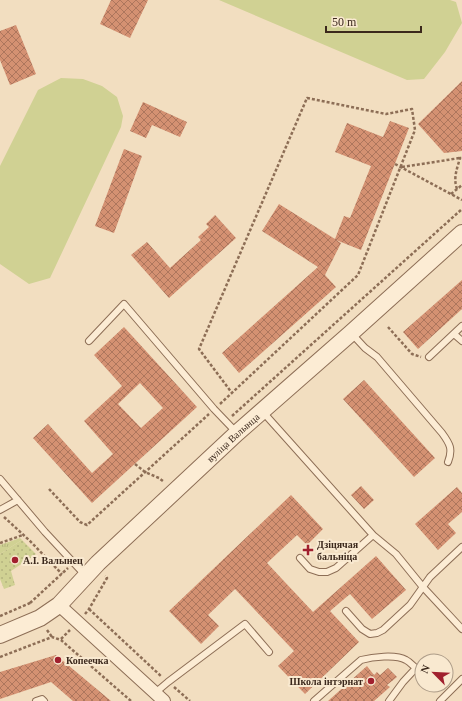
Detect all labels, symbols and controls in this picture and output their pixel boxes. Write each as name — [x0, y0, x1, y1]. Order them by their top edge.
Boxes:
scale bar — [326, 8, 421, 34]
text: 50 m — [332, 15, 357, 29]
street label: вуліца Валынца — [204, 410, 262, 464]
place label: Дзіцячая бальніца — [317, 539, 359, 562]
marker: Дзіцячая бальніца — [302, 544, 314, 556]
marker: А.І. Валынец — [10, 555, 20, 565]
place label: А.І. Валынец — [23, 555, 83, 566]
north arrow — [414, 653, 454, 693]
marker: Копеечка — [53, 655, 63, 665]
place label: Копеечка — [66, 655, 108, 666]
text: N — [418, 663, 432, 675]
place label: Школа інтэрнат — [289, 676, 363, 687]
marker: Школа інтэрнат — [366, 676, 376, 686]

